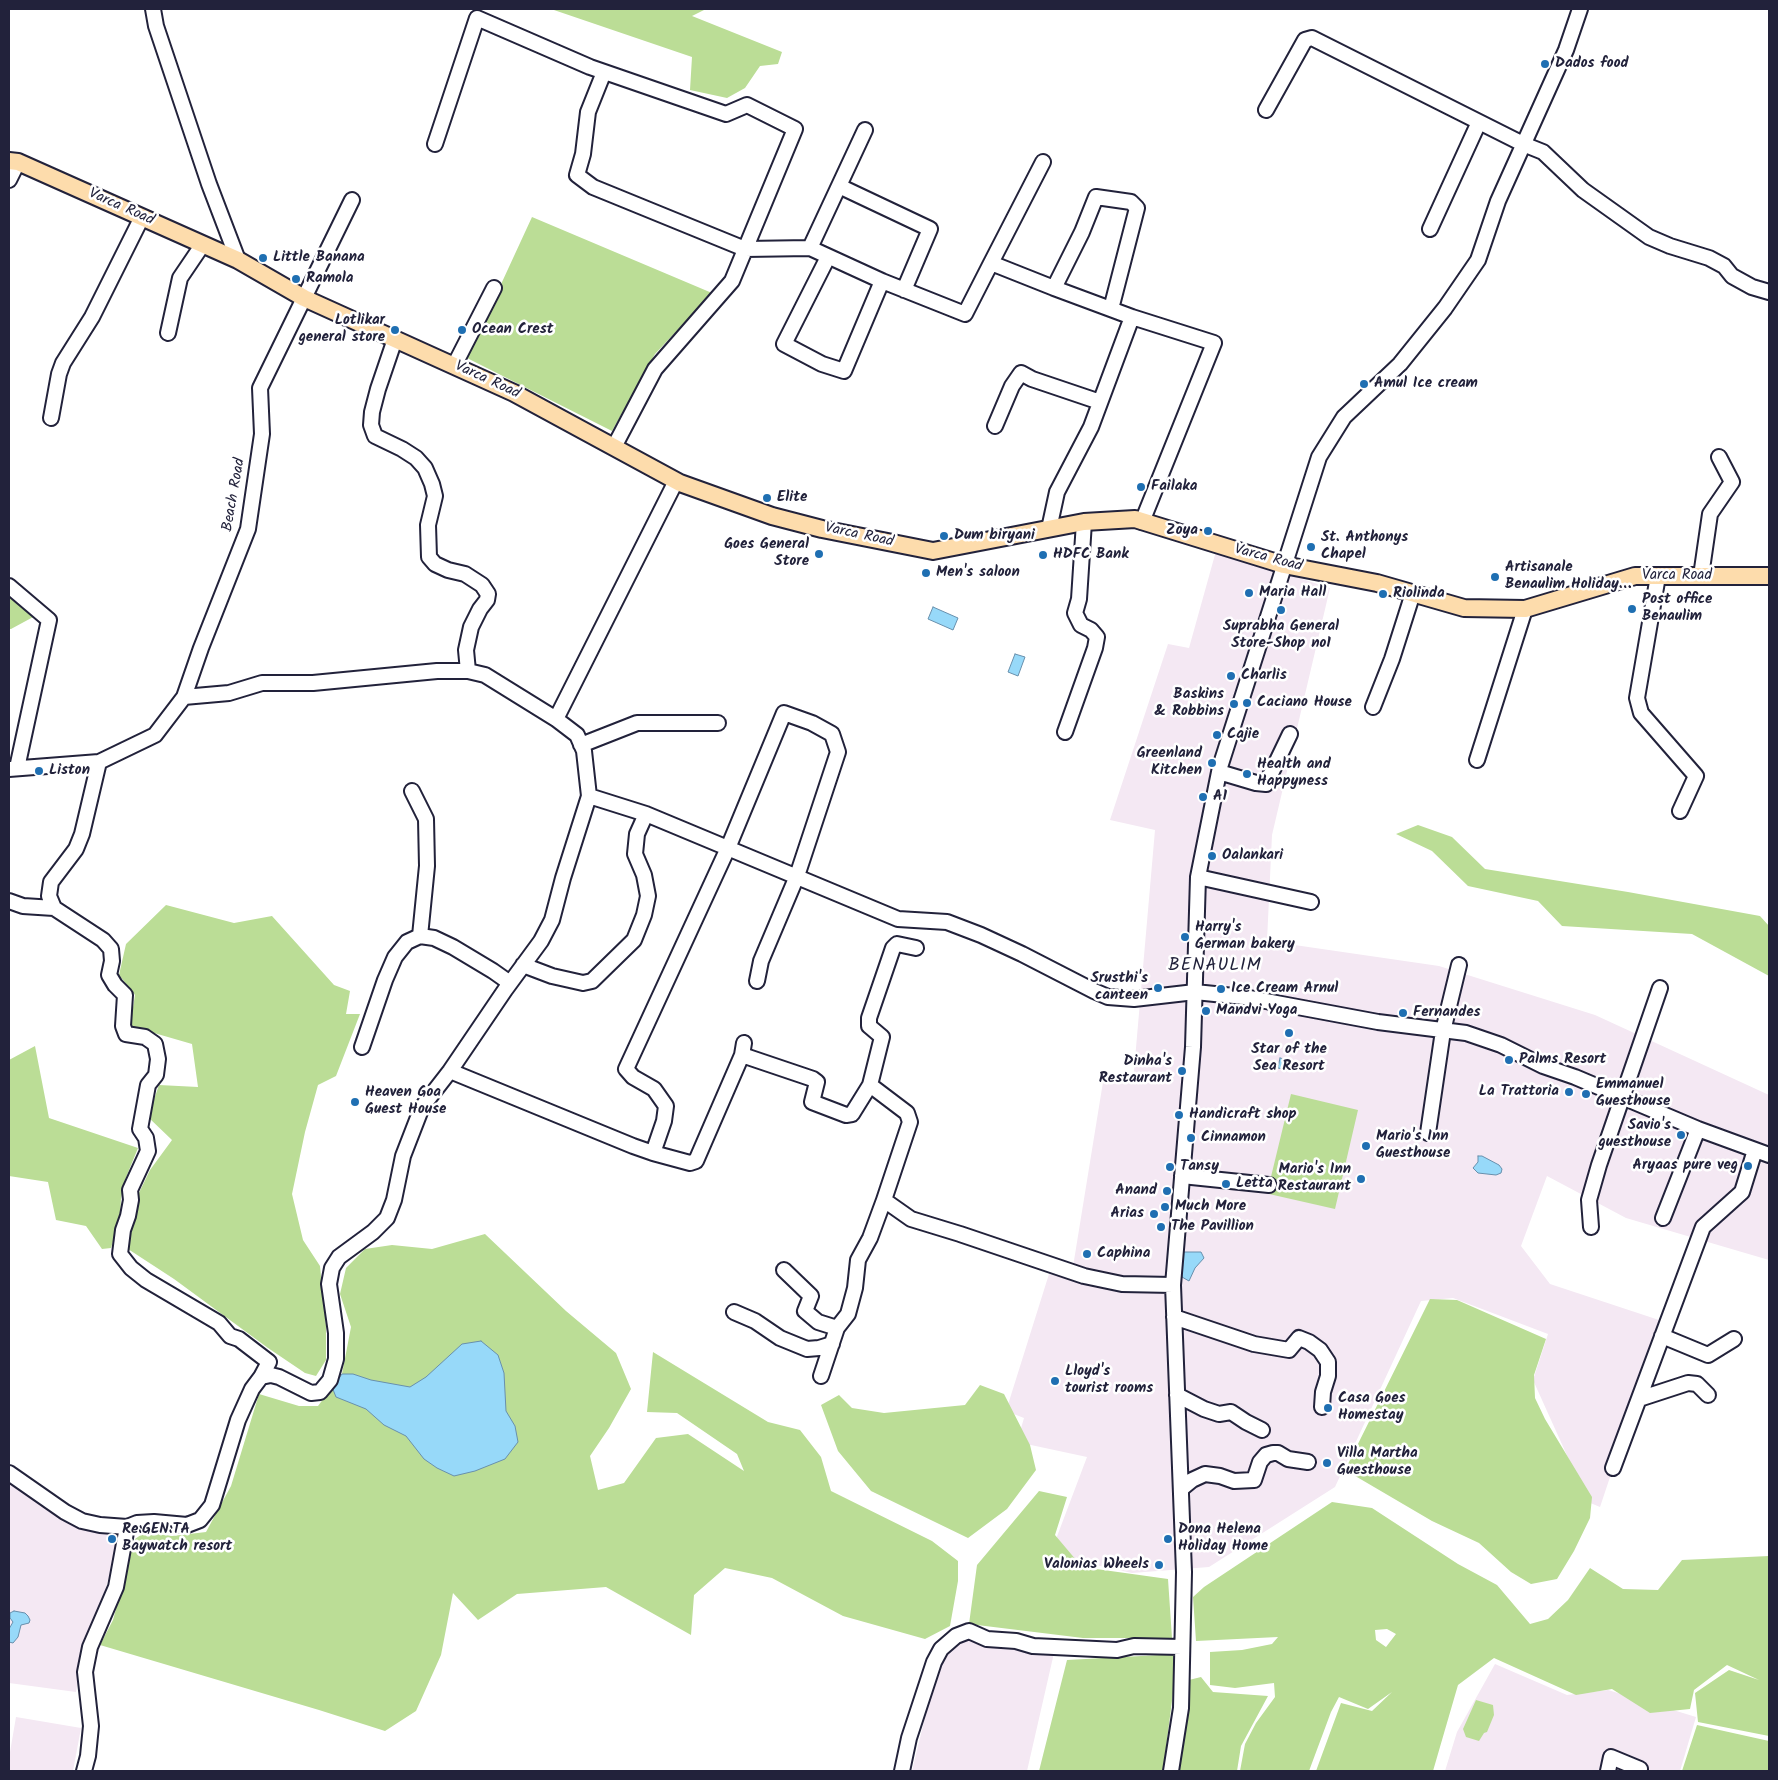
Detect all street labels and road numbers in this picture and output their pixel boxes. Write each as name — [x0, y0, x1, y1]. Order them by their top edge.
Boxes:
street label: Varca Road — [85, 186, 157, 230]
street label: Varca Road — [452, 358, 522, 404]
street label: Beach Road — [220, 457, 250, 533]
street label: Varca Road — [823, 520, 895, 552]
street label: Varca Road — [1232, 541, 1304, 577]
street label: Varca Road — [1642, 567, 1712, 585]

